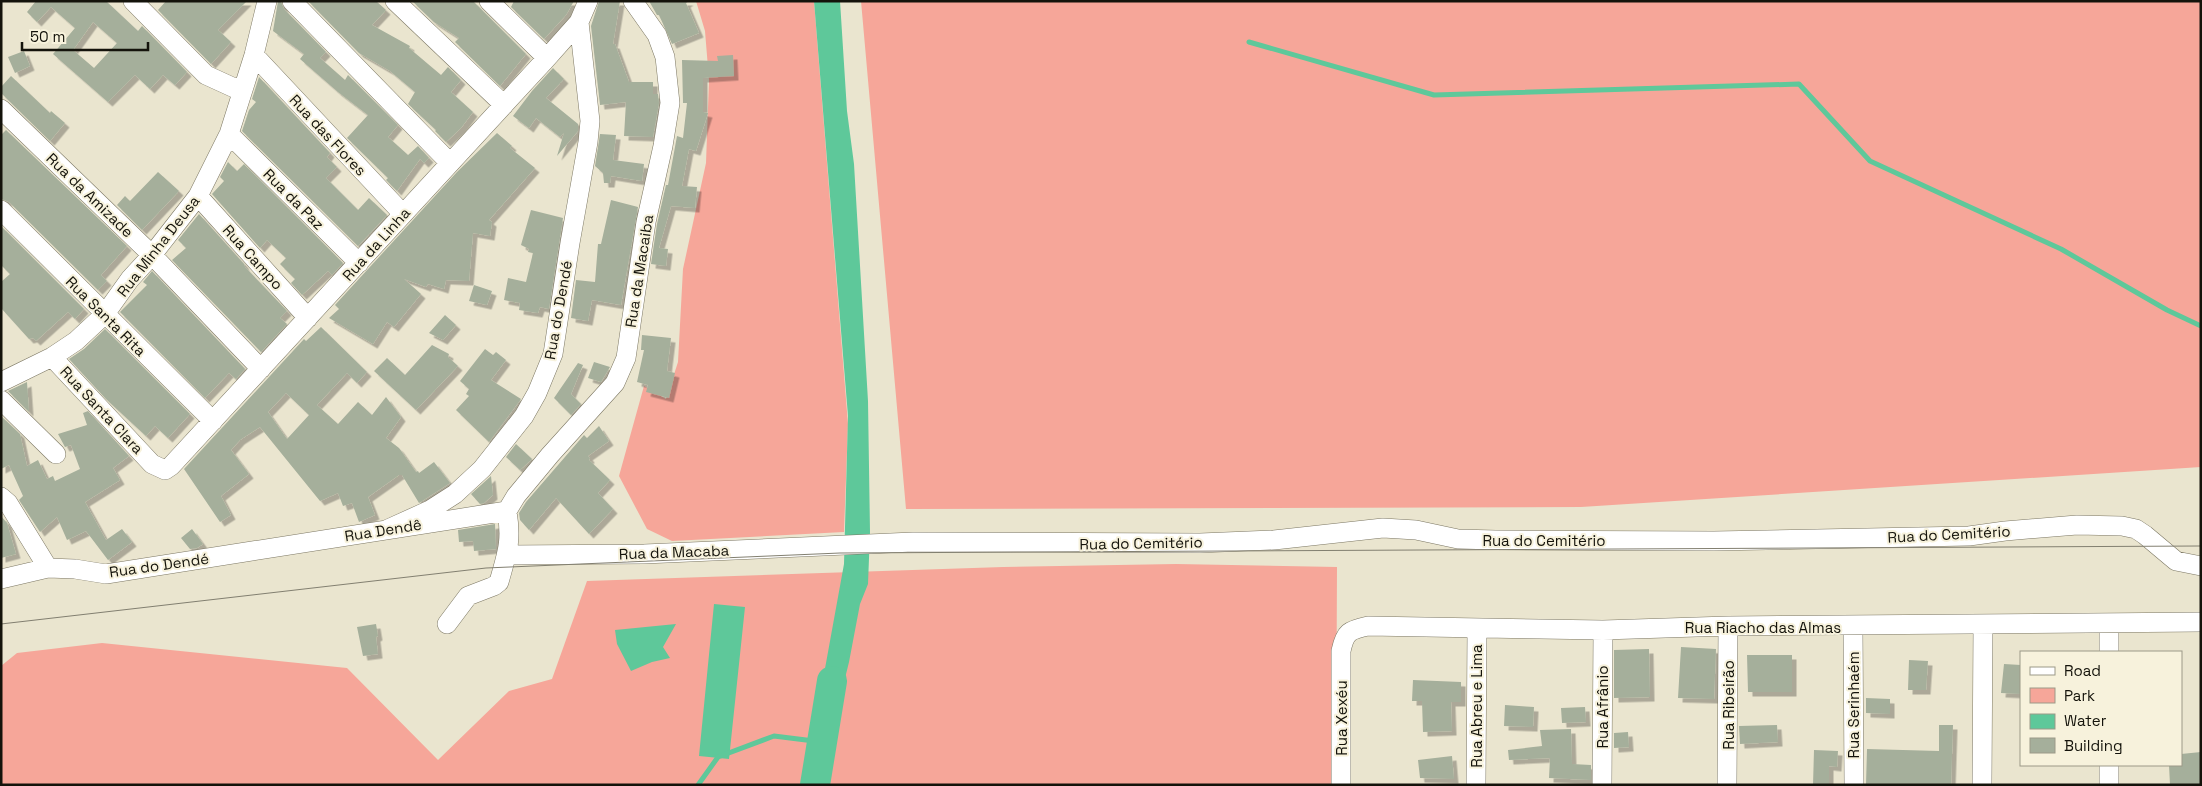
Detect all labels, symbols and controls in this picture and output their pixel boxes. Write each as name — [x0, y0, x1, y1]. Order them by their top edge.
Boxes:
scale bar — [22, 20, 149, 52]
text: 50 m — [30, 27, 65, 46]
street label: Rua das Flores — [285, 90, 371, 180]
street label: Rua da Amizade — [42, 149, 138, 241]
street label: Rua da Paz — [260, 165, 328, 233]
street label: Rua Minha Deusa — [113, 191, 204, 300]
street label: Rua da Linha — [338, 203, 414, 285]
street label: Rua da Macaiba — [621, 213, 657, 329]
street label: Rua Campo — [219, 220, 287, 294]
street label: Rua do Dendé — [540, 259, 576, 361]
street label: Rua Santa Rita — [62, 272, 150, 360]
street label: Rua Santa Clara — [56, 362, 148, 458]
street label: Rua Dendê — [343, 515, 423, 545]
street label: Rua do Cemitério — [1887, 521, 2011, 547]
street label: Rua do Cemitério — [1482, 531, 1606, 550]
street label: Rua do Cemitério — [1079, 532, 1203, 554]
street label: Rua da Macaba — [618, 541, 730, 563]
street label: Rua do Dendé — [108, 549, 210, 581]
street label: Rua Riacho das Almas — [1685, 618, 1841, 637]
street label: Rua Abreu e Lima — [1467, 644, 1486, 768]
street label: Rua Serinhaém — [1844, 651, 1863, 759]
legend — [2020, 651, 2182, 766]
street label: Rua Ribeirão — [1719, 660, 1738, 750]
text: Road — [2064, 661, 2101, 680]
street label: Rua Afrânio — [1593, 666, 1612, 748]
street label: Rua Xexéu — [1332, 680, 1351, 756]
text: Park — [2064, 686, 2095, 705]
text: Water — [2064, 711, 2107, 730]
text: Building — [2064, 736, 2123, 755]

